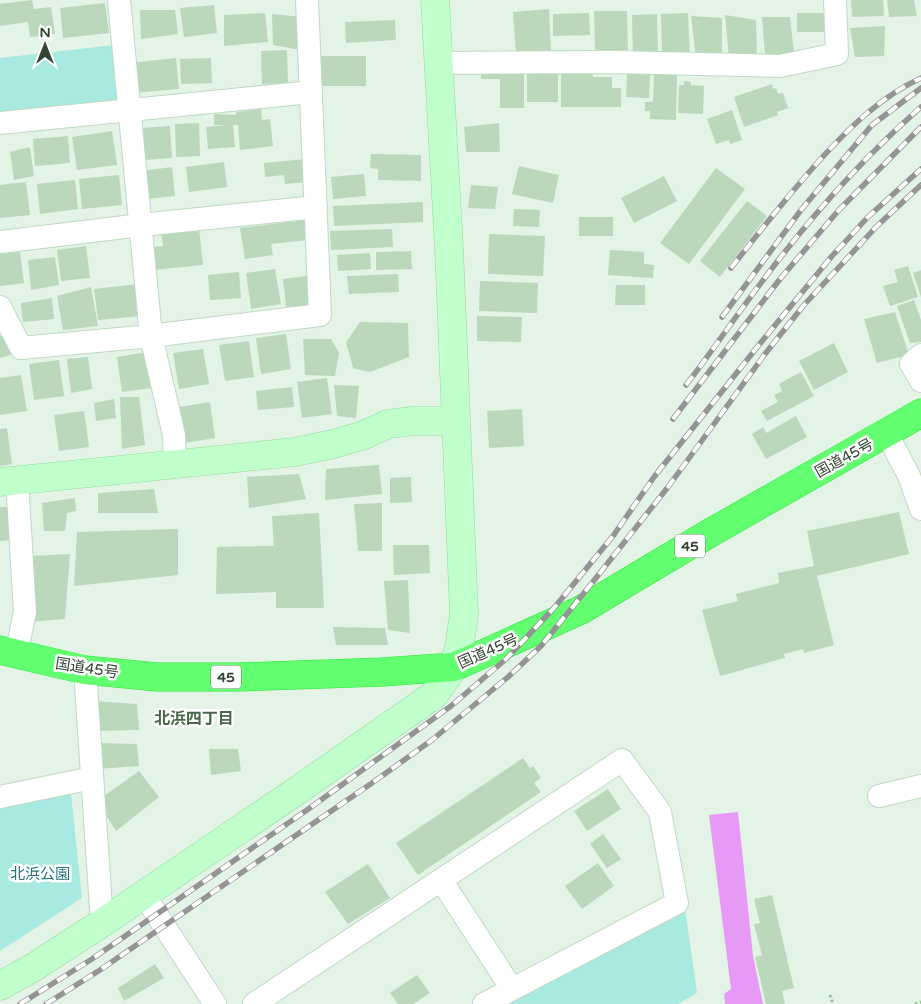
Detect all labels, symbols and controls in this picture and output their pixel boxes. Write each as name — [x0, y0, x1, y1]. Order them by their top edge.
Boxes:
north arrow — [20, 20, 70, 70]
text: N — [39, 24, 51, 41]
street label: 国道45号 — [812, 435, 876, 481]
road number: 45 — [675, 534, 705, 558]
street label: 国道45号 — [455, 630, 521, 672]
street label: 国道45号 — [54, 654, 120, 682]
road number: 45 — [211, 666, 241, 689]
district label: 北浜四丁目 — [154, 709, 234, 729]
park label: 北浜公園 — [10, 865, 70, 883]

